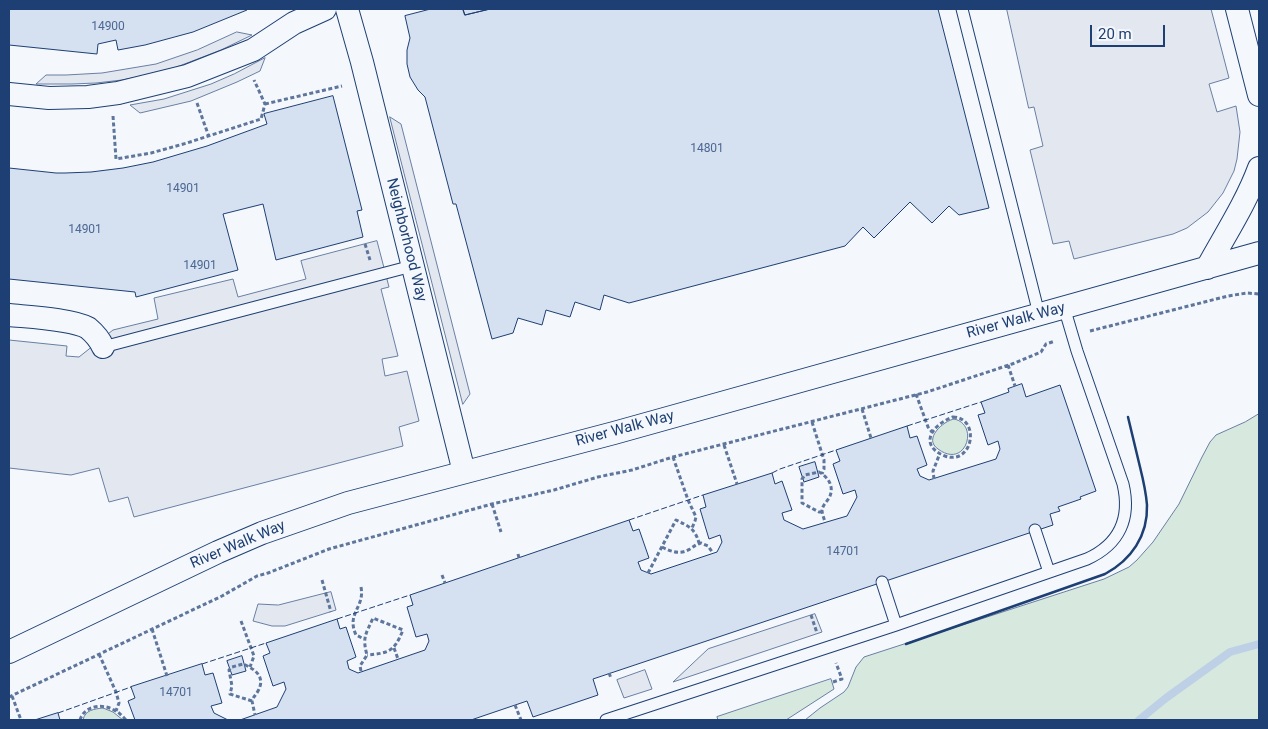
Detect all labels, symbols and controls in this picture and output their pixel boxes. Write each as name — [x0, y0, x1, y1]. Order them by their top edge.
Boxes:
scale bar — [1093, 15, 1168, 47]
house number: 14900 — [91, 20, 125, 34]
text: 20 m — [1098, 25, 1132, 43]
house number: 14801 — [690, 142, 724, 156]
street label: Neighborhood Way — [382, 176, 430, 304]
house number: 14901 — [166, 182, 200, 196]
house number: 14901 — [68, 223, 102, 237]
house number: 14901 — [183, 259, 217, 273]
street label: River Walk Way — [965, 299, 1067, 343]
street label: River Walk Way — [574, 407, 676, 451]
street label: River Walk Way — [188, 517, 288, 573]
house number: 14701 — [826, 545, 860, 559]
house number: 14701 — [159, 686, 193, 700]

